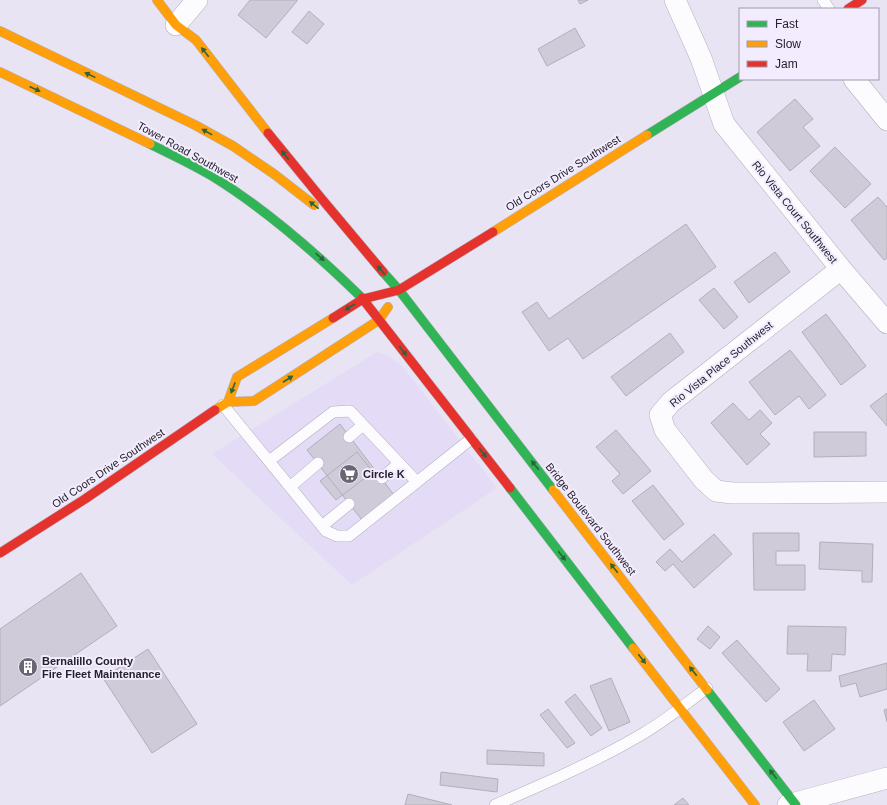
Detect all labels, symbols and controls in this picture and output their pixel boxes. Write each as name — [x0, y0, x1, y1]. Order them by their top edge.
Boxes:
legend — [739, 8, 879, 80]
text: Fast — [775, 17, 799, 31]
text: Slow — [775, 37, 801, 51]
one-way arrow — [201, 47, 210, 58]
text: Jam — [775, 57, 798, 71]
one-way arrow — [84, 72, 95, 78]
one-way arrow — [30, 86, 41, 92]
street label: Tower Road Southwest — [136, 119, 240, 185]
one-way arrow — [201, 128, 212, 135]
street label: Old Coors Drive Southwest — [504, 133, 622, 213]
one-way arrow — [281, 150, 289, 161]
street label: Rio Vista Court Southwest — [750, 158, 840, 266]
one-way arrow — [308, 201, 319, 209]
one-way arrow — [315, 252, 325, 262]
one-way arrow — [377, 265, 386, 275]
one-way arrow — [345, 303, 355, 311]
street label: Rio Vista Place Southwest — [667, 319, 775, 409]
one-way arrow — [399, 345, 408, 356]
one-way arrow — [283, 375, 293, 383]
one-way arrow — [230, 382, 236, 394]
street label: Old Coors Drive Southwest — [50, 426, 166, 510]
one-way arrow — [479, 448, 487, 459]
one-way arrow — [530, 460, 539, 471]
street label: Bridge Boulevard Southwest — [544, 461, 638, 577]
supermarket icon: Circle K — [338, 463, 360, 485]
place label: Circle K — [363, 468, 405, 480]
one-way arrow — [558, 551, 567, 562]
one-way arrow — [610, 563, 618, 574]
one-way arrow — [637, 654, 646, 665]
place label: Bernalillo County Fire Fleet Maintenance — [42, 655, 161, 680]
building icon: Bernalillo County Fire Fleet Maintenance — [17, 656, 39, 678]
one-way arrow — [689, 666, 698, 677]
one-way arrow — [768, 769, 777, 780]

